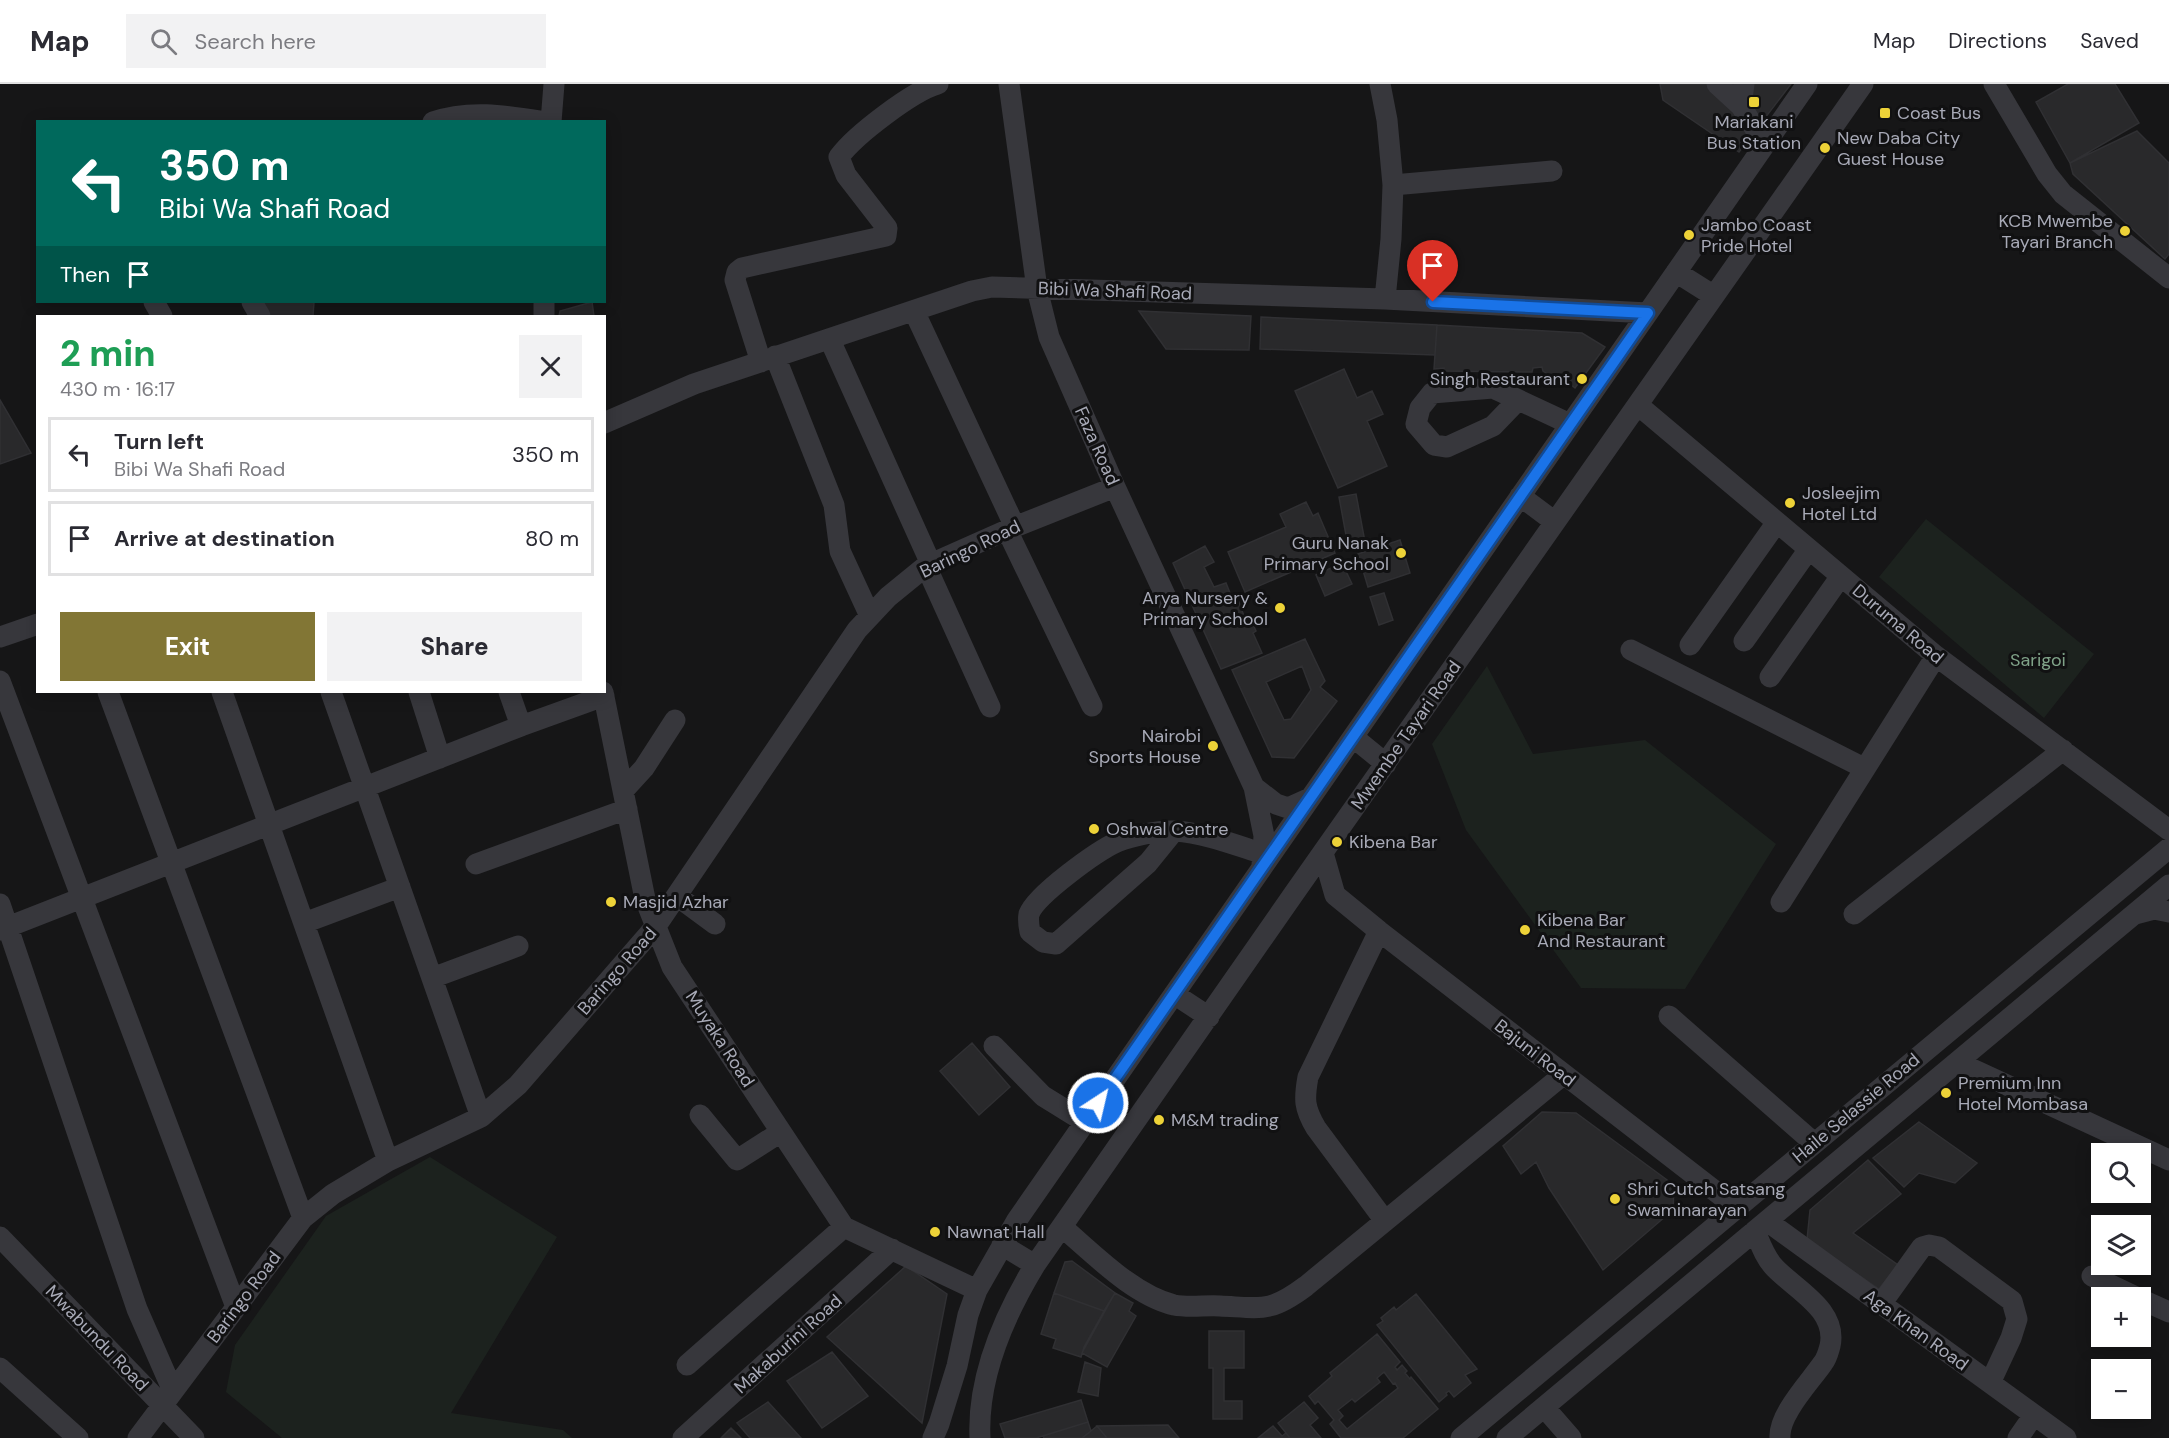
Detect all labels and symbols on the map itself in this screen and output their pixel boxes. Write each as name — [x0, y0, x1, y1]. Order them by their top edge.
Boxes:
marker: Mariakani Bus Station — [1747, 95, 1761, 109]
place label: Coast Bus — [1897, 101, 1981, 125]
marker: Coast Bus — [1878, 106, 1892, 120]
place label: Mariakani Bus Station — [1707, 110, 1801, 155]
place label: New Daba City Guest House — [1837, 126, 1960, 171]
marker: New Daba City Guest House — [1818, 141, 1832, 155]
place label: KCB Mwembe Tayari Branch — [1998, 209, 2113, 254]
place label: Jambo Coast Pride Hotel — [1701, 213, 1812, 258]
marker: KCB Mwembe Tayari Branch — [2118, 224, 2132, 238]
marker: Jambo Coast Pride Hotel — [1682, 228, 1696, 242]
pin — [1407, 240, 1458, 302]
street label: Bibi Wa Shafi Road — [1038, 276, 1192, 306]
place label: Singh Restaurant — [1430, 367, 1570, 391]
marker: Singh Restaurant — [1575, 372, 1589, 386]
street label: Faza Road — [1069, 403, 1125, 489]
place label: Josleejim Hotel Ltd — [1802, 481, 1880, 526]
marker: Josleejim Hotel Ltd — [1783, 496, 1797, 510]
street label: Baringo Road — [916, 514, 1024, 584]
place label: Guru Nanak Primary School — [1264, 531, 1389, 576]
marker: Guru Nanak Primary School — [1394, 546, 1408, 560]
street label: Duruma Road — [1847, 579, 1949, 669]
place label: Arya Nursery & Primary School — [1142, 586, 1268, 631]
marker: Arya Nursery & Primary School — [1273, 601, 1287, 615]
park label: Sarigoi — [2010, 648, 2066, 672]
street label: Mwembe Tayari Road — [1346, 656, 1466, 814]
place label: Nairobi Sports House — [1089, 724, 1201, 769]
marker: Nairobi Sports House — [1206, 739, 1220, 753]
place label: Oshwal Centre — [1106, 817, 1228, 841]
marker: Oshwal Centre — [1087, 822, 1101, 836]
place label: Kibena Bar — [1349, 830, 1438, 854]
marker: Kibena Bar — [1330, 835, 1344, 849]
place label: Masjid Azhar — [623, 890, 729, 914]
marker: Masjid Azhar — [604, 895, 618, 909]
place label: Kibena Bar And Restaurant — [1537, 908, 1665, 953]
street label: Baringo Road — [572, 922, 662, 1020]
marker: Kibena Bar And Restaurant — [1518, 923, 1532, 937]
street label: Muyaka Road — [680, 986, 760, 1092]
street label: Bajuni Road — [1490, 1014, 1580, 1092]
street label: Haile Selassie Road — [1787, 1048, 1925, 1168]
position arrow — [1066, 1071, 1130, 1135]
place label: Premium Inn Hotel Mombasa — [1958, 1071, 2088, 1116]
marker: Premium Inn Hotel Mombasa — [1939, 1086, 1953, 1100]
place label: M&M trading — [1171, 1108, 1279, 1132]
marker: M&M trading — [1152, 1113, 1166, 1127]
place label: Shri Cutch Satsang Swaminarayan — [1627, 1177, 1785, 1222]
marker: Shri Cutch Satsang Swaminarayan — [1608, 1192, 1622, 1206]
place label: Nawnat Hall — [947, 1220, 1045, 1244]
marker: Nawnat Hall — [928, 1225, 942, 1239]
street label: Baringo Road — [202, 1246, 286, 1348]
street label: Mwabundu Road — [40, 1280, 154, 1396]
street label: Aga Khan Road — [1859, 1284, 1973, 1376]
street label: Makaburini Road — [729, 1289, 847, 1399]

